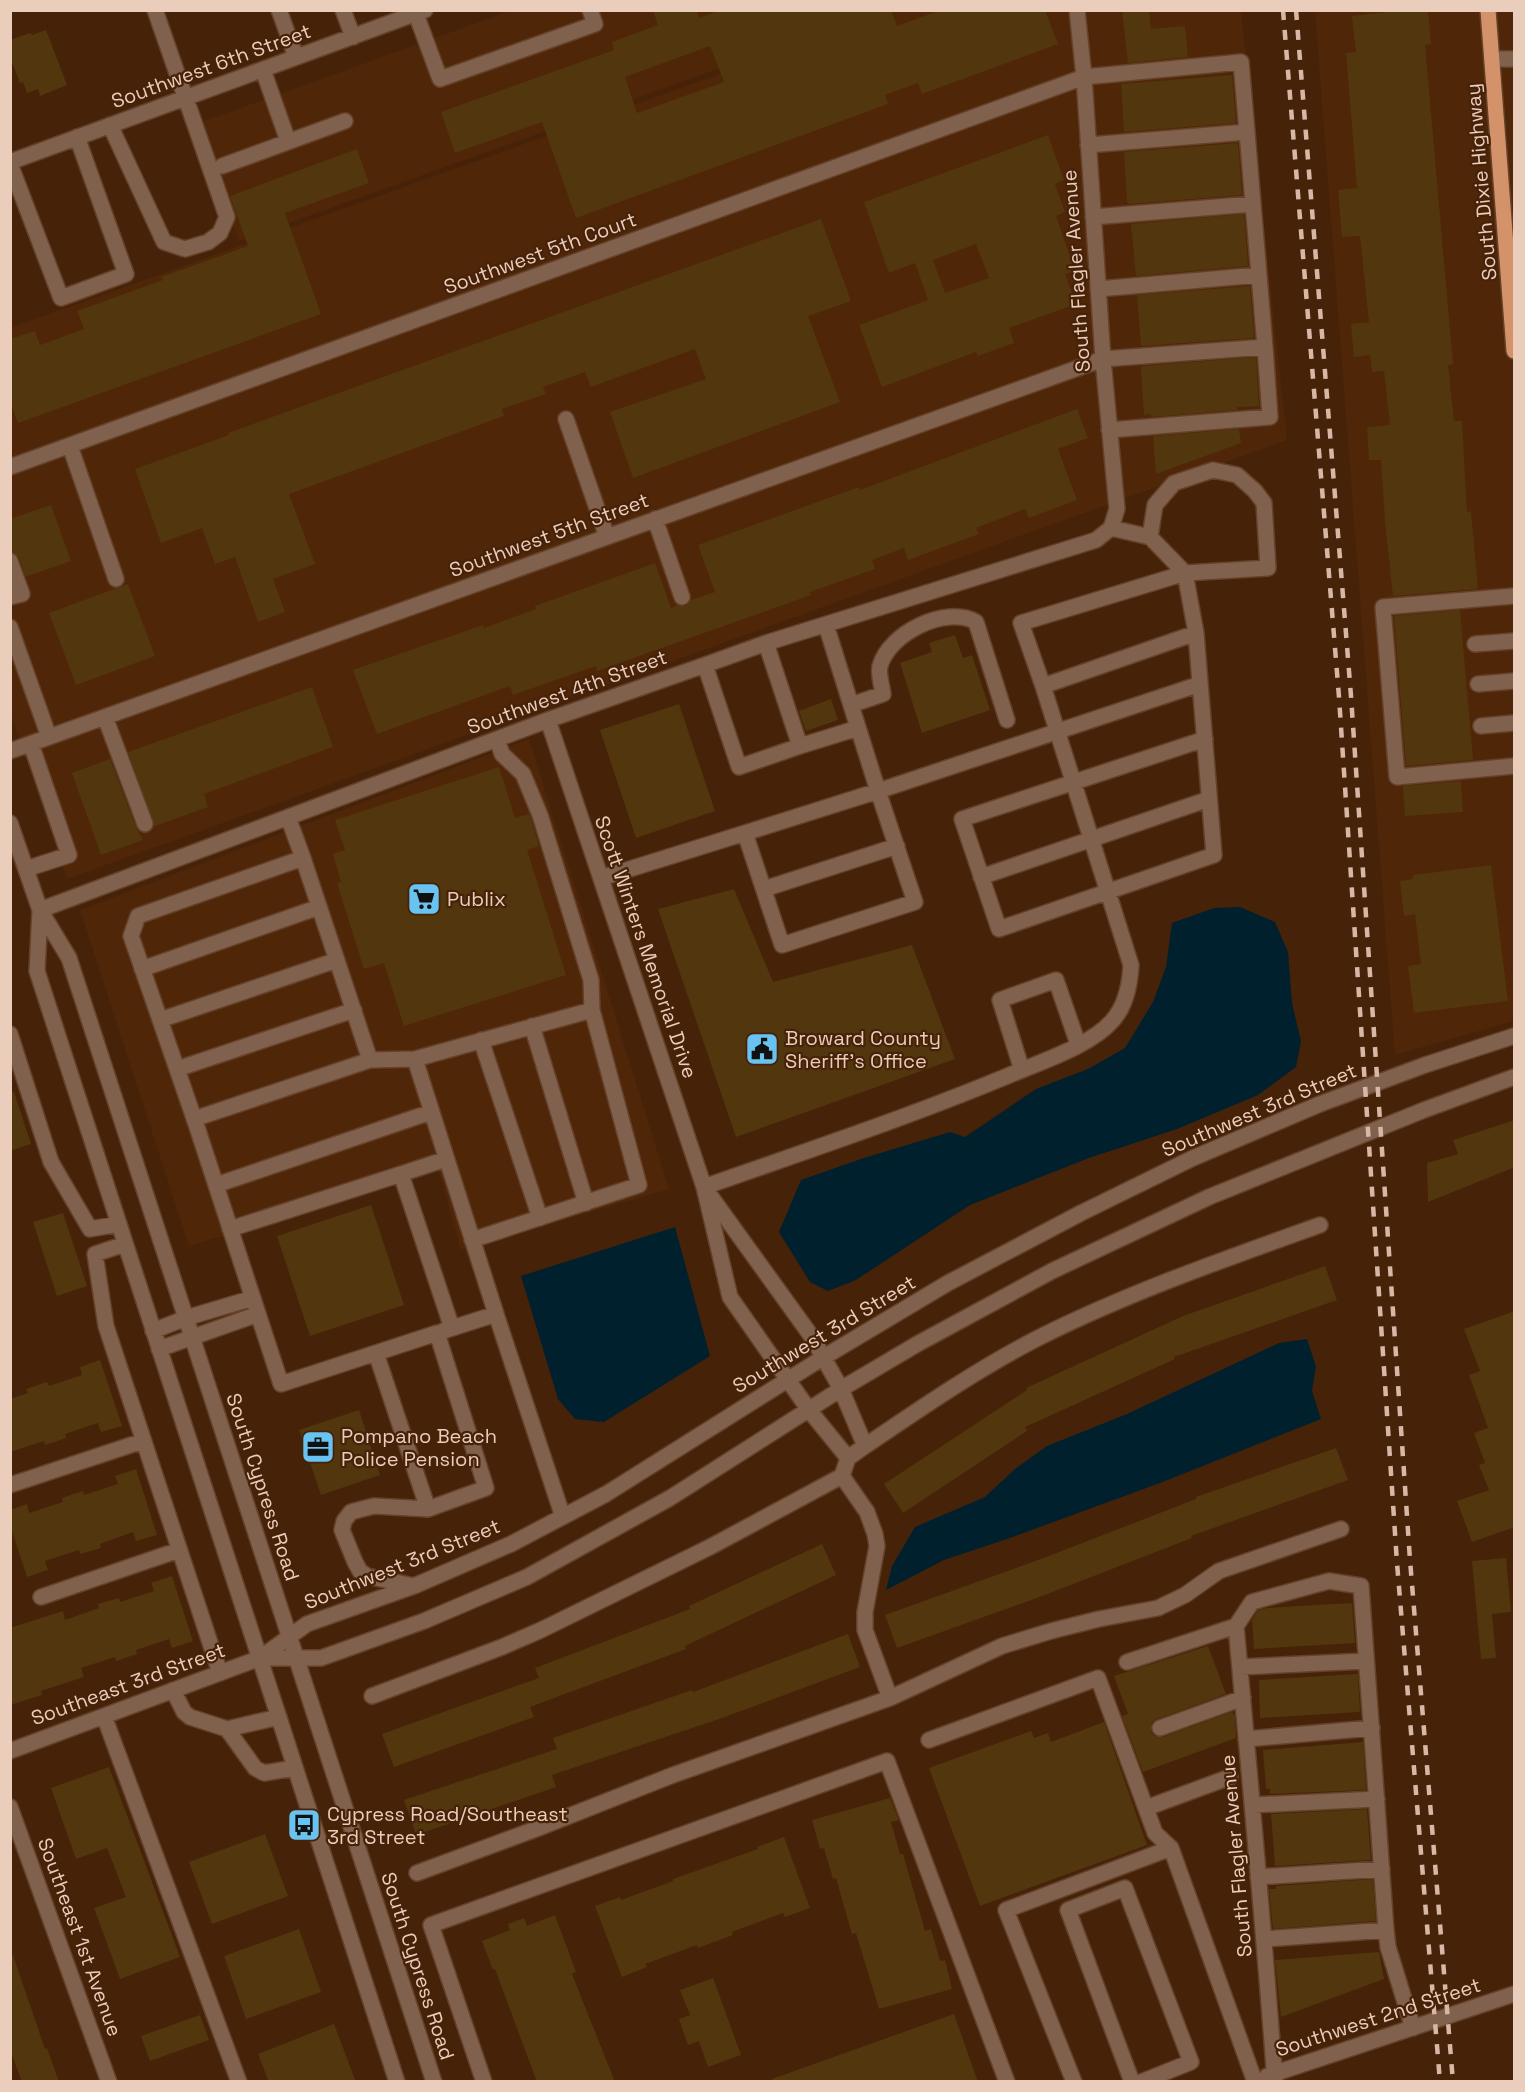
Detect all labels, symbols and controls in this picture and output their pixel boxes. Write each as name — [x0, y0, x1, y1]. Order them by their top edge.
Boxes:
street label: Southwest 6th Street — [108, 18, 314, 114]
street label: South Dixie Highway — [1459, 82, 1503, 282]
street label: South Flagler Avenue — [1056, 169, 1096, 373]
street label: Southwest 5th Court — [440, 206, 640, 300]
street label: Southwest 5th Street — [446, 487, 652, 583]
street label: Southwest 4th Street — [464, 644, 670, 740]
street label: Scott Winters Memorial Drive — [589, 812, 703, 1082]
supermarket icon: Publix — [406, 881, 442, 917]
place label: Publix — [447, 886, 506, 912]
place label: Broward County Sheriff's Office — [785, 1025, 941, 1074]
public building icon: Broward County Sheriff's Office — [744, 1031, 780, 1067]
street label: Southwest 3rd Street — [1158, 1057, 1360, 1163]
street label: Southwest 3rd Street — [728, 1269, 920, 1399]
street label: South Cypress Road — [220, 1390, 306, 1584]
place label: Pompano Beach Police Pension — [341, 1423, 497, 1472]
office icon: Pompano Beach Police Pension — [300, 1429, 336, 1465]
street label: Southwest 3rd Street — [300, 1513, 504, 1615]
street label: Southeast 3rd Street — [27, 1637, 229, 1731]
street label: South Flagler Avenue — [1214, 1754, 1258, 1958]
place label: Cypress Road/Southeast 3rd Street — [327, 1801, 568, 1850]
bus stop icon: Cypress Road/Southeast 3rd Street — [286, 1807, 322, 1843]
street label: Southeast 1st Avenue — [32, 1834, 128, 2040]
street label: South Cypress Road — [375, 1869, 461, 2063]
street label: Southwest 2nd Street — [1272, 1972, 1484, 2062]

